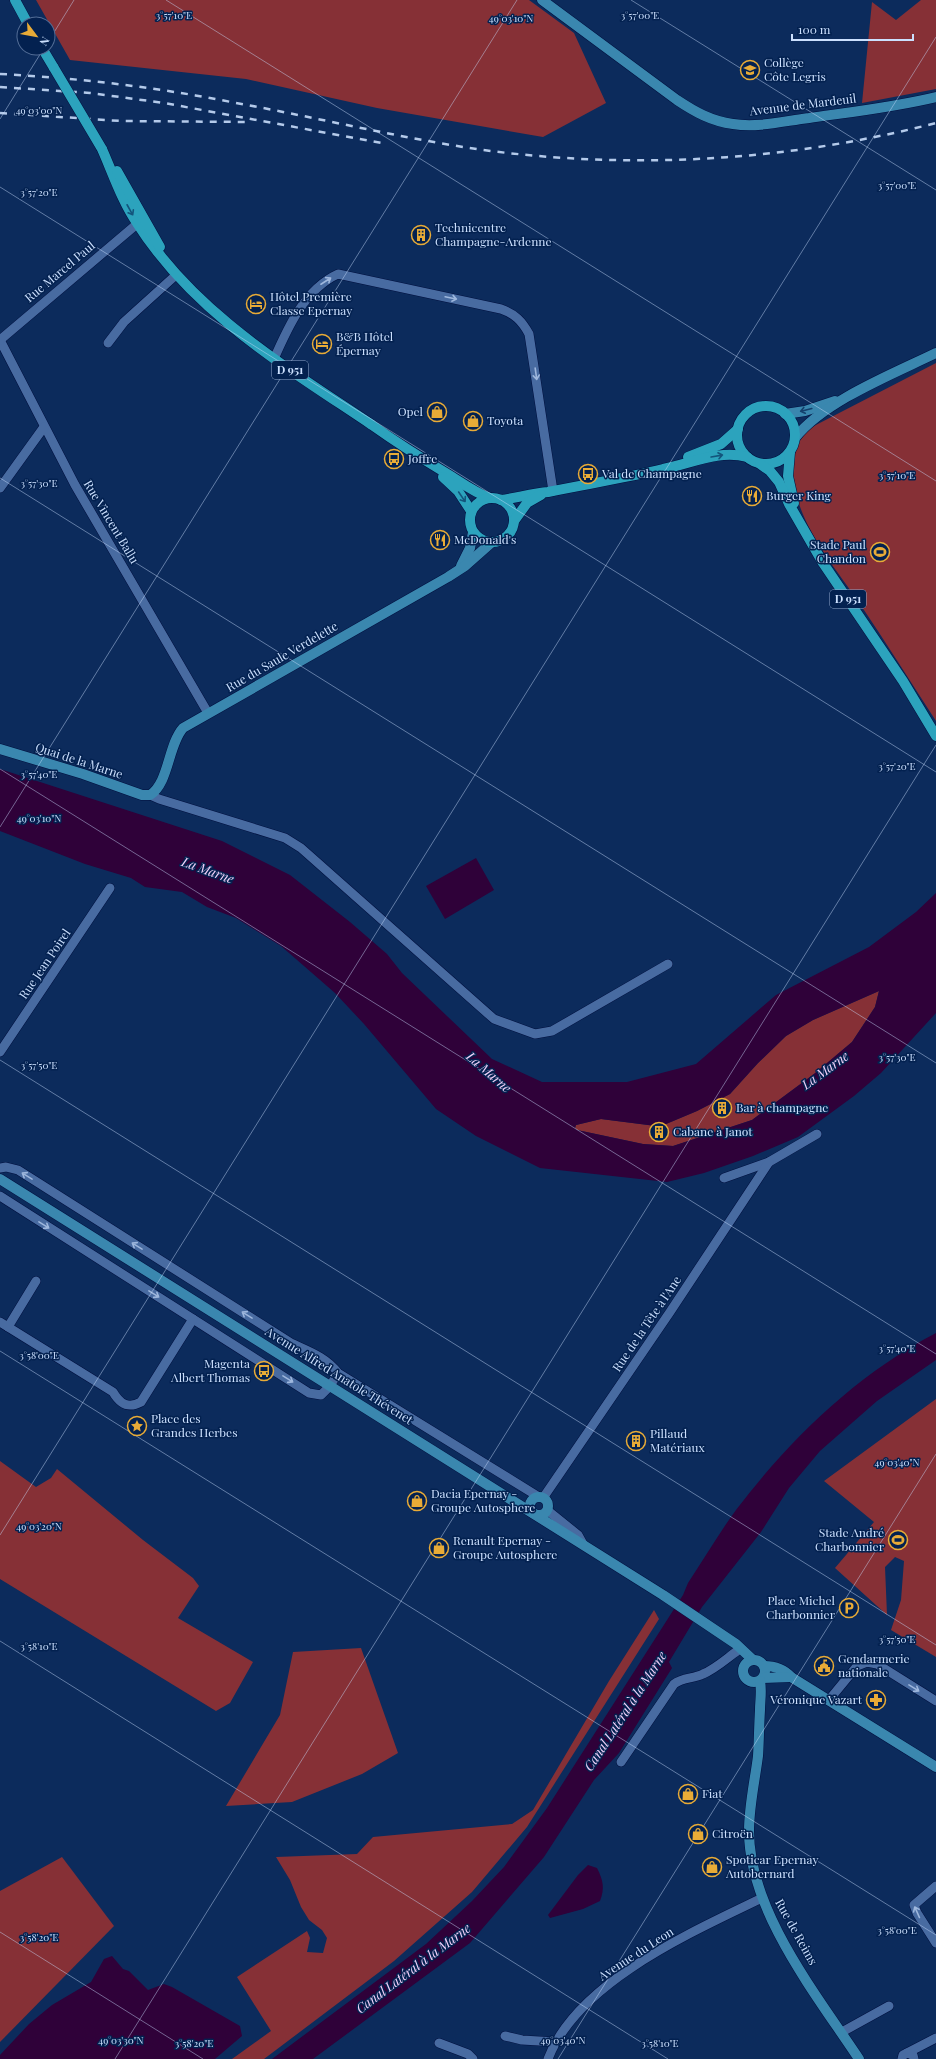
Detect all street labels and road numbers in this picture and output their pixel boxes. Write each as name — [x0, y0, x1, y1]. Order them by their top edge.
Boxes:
street label: Avenue de Mardeuil — [748, 89, 858, 119]
street label: Rue Marcel Paul — [21, 237, 98, 305]
road number: D 951 — [272, 361, 308, 379]
street label: Rue Vincent Ballu — [81, 477, 143, 566]
road number: D 951 — [830, 590, 866, 608]
street label: Rue du Saule Verdelette — [223, 618, 340, 695]
street label: Quai de la Marne — [33, 738, 125, 782]
street label: Rue Jean Poirel — [15, 925, 74, 1002]
street label: Rue de la Tête à l'Ane — [608, 1273, 684, 1374]
street label: Avenue Alfred Anatole Thévenet — [262, 1322, 417, 1428]
street label: Rue de Reims — [772, 1896, 822, 1967]
street label: Avenue du Leon — [594, 1923, 676, 1984]

